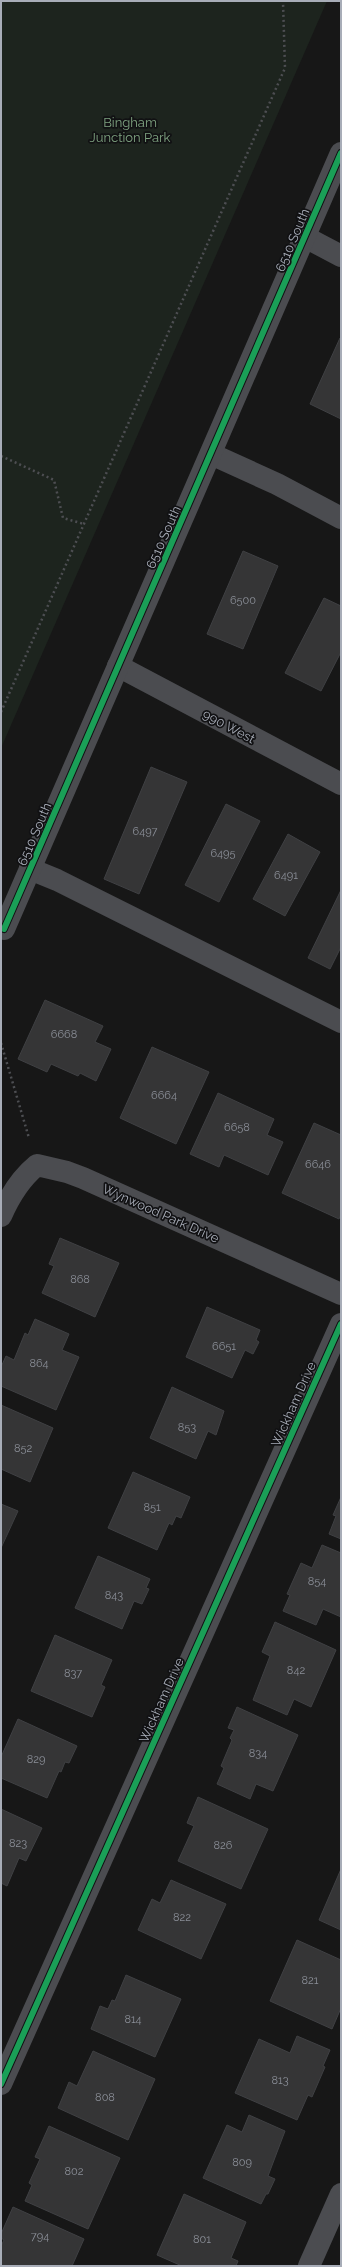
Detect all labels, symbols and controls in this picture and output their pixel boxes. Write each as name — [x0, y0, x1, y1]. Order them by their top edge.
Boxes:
park label: Bingham Junction Park — [90, 115, 171, 145]
street label: 6510 South — [272, 206, 312, 274]
street label: 6510 South — [143, 504, 184, 571]
house number: 6500 — [230, 594, 256, 607]
street label: 990 West — [200, 706, 258, 747]
street label: 6510 South — [14, 800, 54, 868]
house number: 6497 — [133, 825, 158, 838]
house number: 6495 — [210, 847, 236, 860]
house number: 6491 — [274, 869, 298, 882]
house number: 6668 — [51, 1028, 77, 1041]
house number: 6664 — [151, 1089, 177, 1102]
house number: 6658 — [224, 1121, 250, 1134]
house number: 6646 — [305, 1158, 331, 1171]
street label: Wynwood Park Drive — [100, 1181, 222, 1246]
house number: 868 — [70, 1273, 90, 1286]
house number: 6651 — [212, 1340, 236, 1353]
house number: 864 — [29, 1357, 49, 1370]
street label: Wickham Drive — [268, 1359, 319, 1449]
house number: 853 — [178, 1421, 196, 1434]
house number: 852 — [14, 1442, 32, 1455]
house number: 851 — [143, 1501, 161, 1514]
house number: 854 — [308, 1575, 326, 1588]
house number: 843 — [105, 1589, 123, 1602]
street label: Wickham Drive — [136, 1655, 187, 1745]
house number: 842 — [287, 1664, 305, 1677]
house number: 837 — [64, 1667, 82, 1680]
house number: 834 — [249, 1747, 267, 1760]
house number: 829 — [27, 1753, 45, 1766]
house number: 823 — [9, 1837, 27, 1850]
house number: 826 — [214, 1839, 233, 1852]
house number: 822 — [173, 1911, 191, 1924]
house number: 821 — [302, 1974, 319, 1987]
house number: 814 — [124, 2013, 142, 2026]
house number: 813 — [271, 2074, 289, 2087]
house number: 808 — [95, 2091, 115, 2104]
house number: 809 — [232, 2156, 252, 2169]
house number: 802 — [65, 2165, 84, 2178]
house number: 794 — [31, 2230, 49, 2243]
house number: 801 — [193, 2233, 211, 2246]

